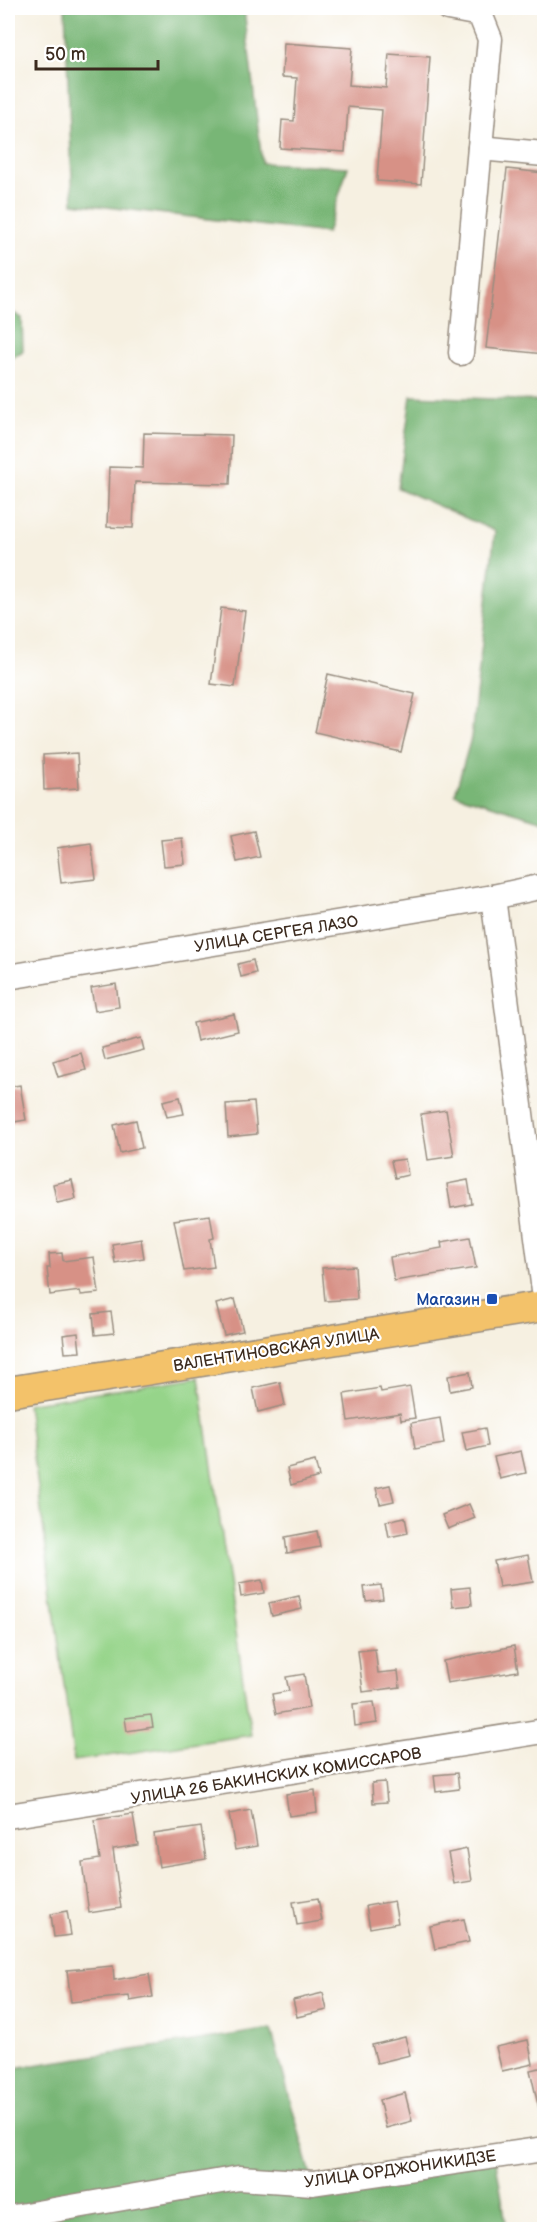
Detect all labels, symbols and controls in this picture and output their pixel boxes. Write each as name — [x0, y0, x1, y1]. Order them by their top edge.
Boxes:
scale bar — [36, 33, 158, 71]
text: 50 m — [45, 44, 86, 65]
street label: УЛИЦА СЕРГЕЯ ЛАЗО — [193, 912, 360, 957]
place label: Магазин — [416, 1291, 480, 1310]
marker: Магазин — [485, 1292, 499, 1306]
street label: ВАЛЕНТИНОВСКАЯ УЛИЦА — [172, 1325, 381, 1376]
street label: УЛИЦА 26 БАКИНСКИХ КОМИССАРОВ — [130, 1744, 423, 1809]
street label: УЛИЦА ОРДЖОНИКИДЗЕ — [303, 2147, 497, 2192]

